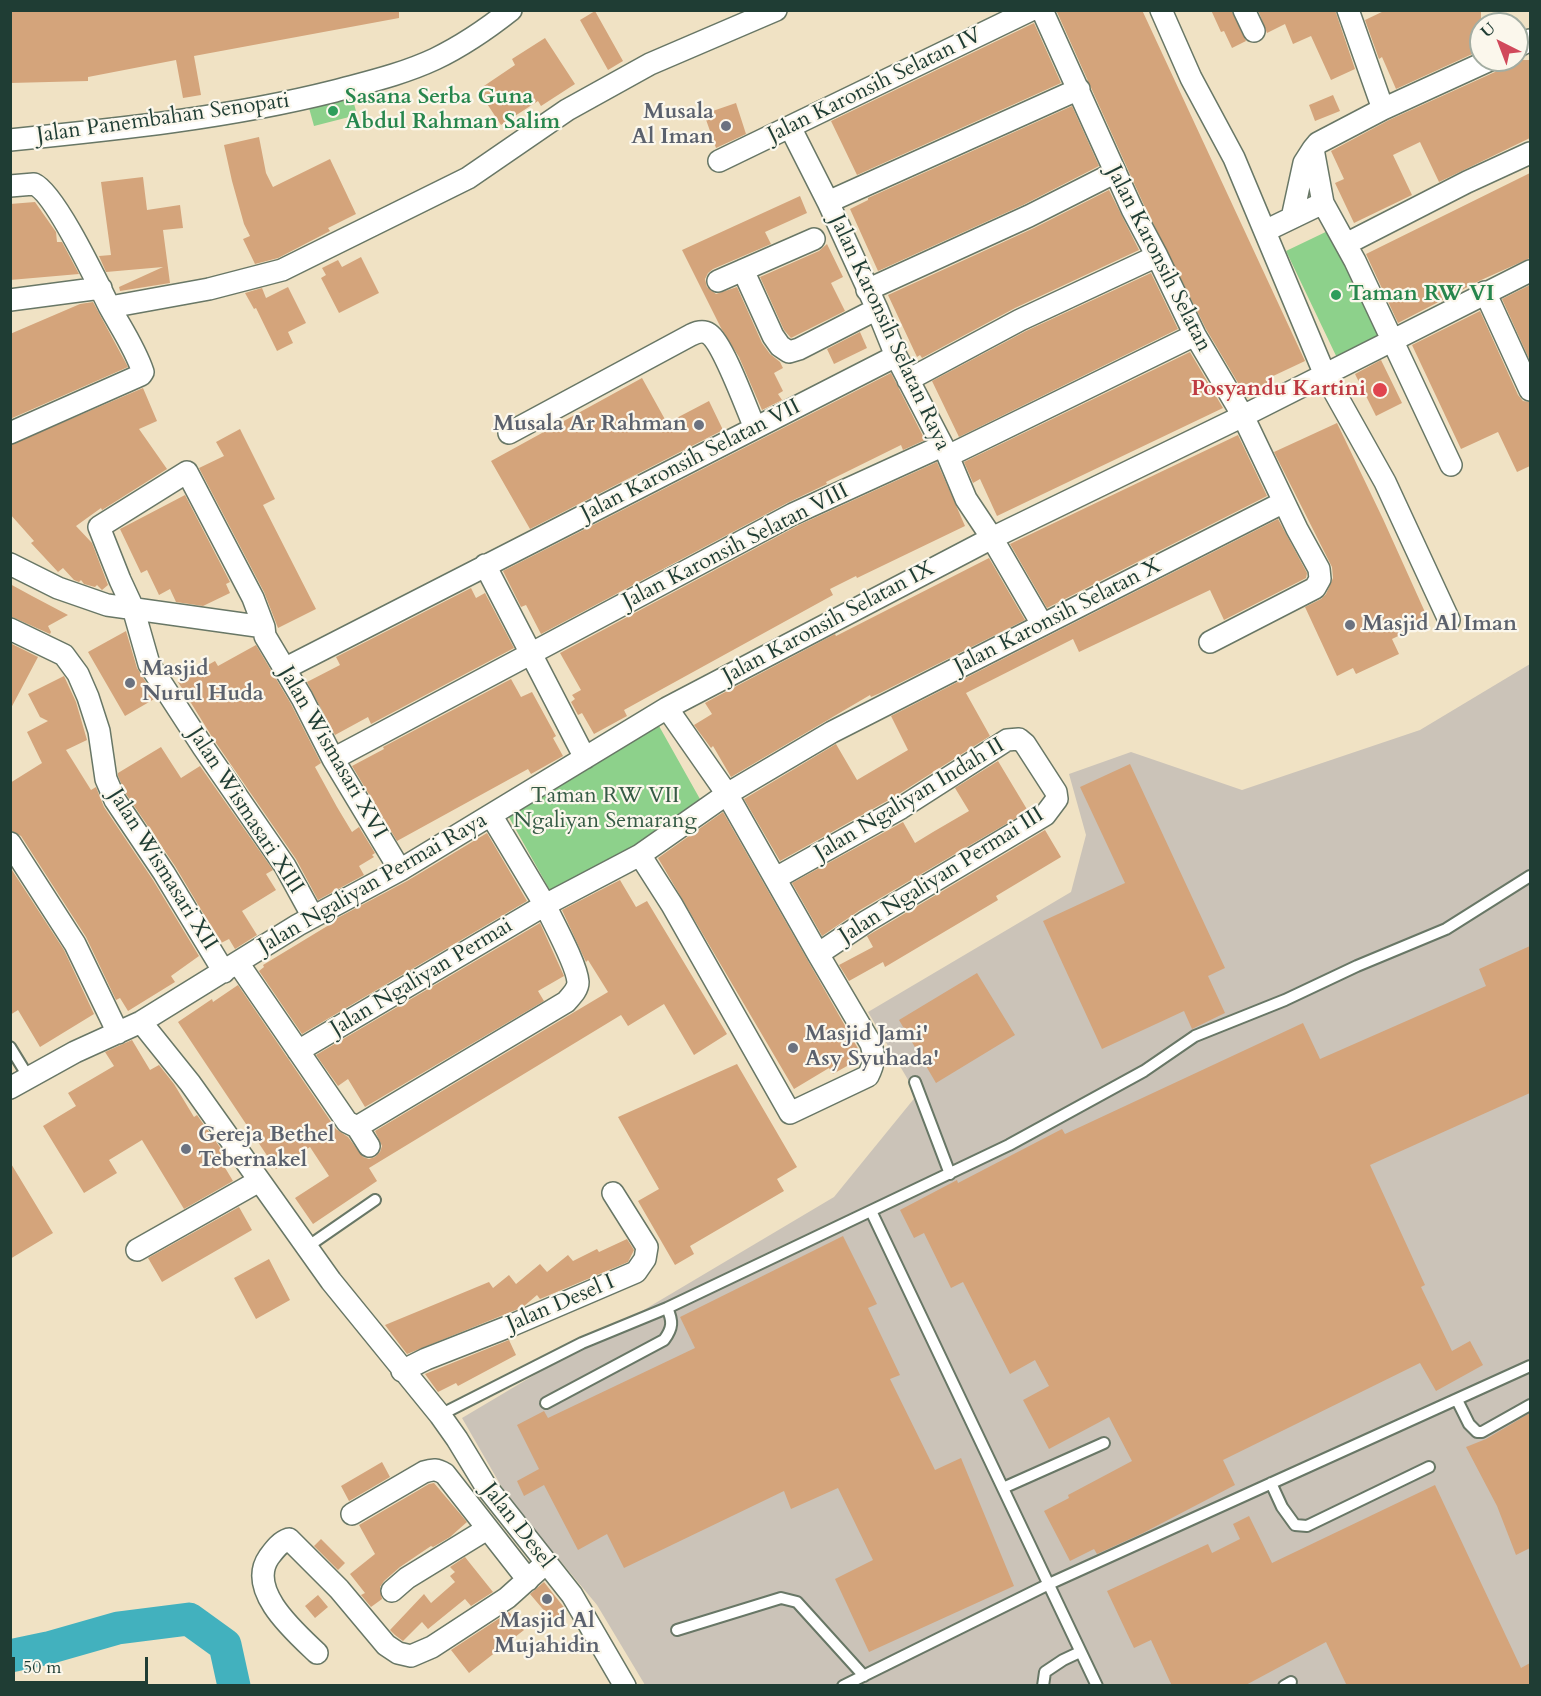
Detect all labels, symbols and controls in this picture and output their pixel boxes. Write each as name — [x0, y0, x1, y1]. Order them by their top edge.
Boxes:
north arrow — [1469, 12, 1529, 72]
text: U — [1476, 18, 1501, 43]
street label: Jalan Karonsih Selatan IV — [764, 23, 986, 149]
place label: Sasana Serba Guna Abdul Rahman Salim — [345, 85, 560, 136]
street label: Jalan Panembahan Senopati — [35, 88, 291, 150]
place label: Musala Al Iman — [631, 100, 714, 152]
marker: Sasana Serba Guna Abdul Rahman Salim — [326, 104, 340, 118]
marker: Musala Al Iman — [719, 119, 733, 133]
street label: Jalan Karonsih Selatan — [1100, 162, 1216, 356]
street label: Jalan Karonsih Selatan Raya — [823, 211, 955, 455]
place label: Taman RW VI — [1348, 282, 1495, 308]
marker: Taman RW VI — [1329, 288, 1343, 302]
place label: Posyandu Kartini — [1191, 377, 1366, 403]
marker: Posyandu Kartini — [1371, 381, 1389, 399]
street label: Jalan Karonsih Selatan VII — [577, 394, 805, 528]
place label: Musala Ar Rahman — [493, 412, 687, 438]
marker: Musala Ar Rahman — [692, 418, 706, 432]
street label: Jalan Karonsih Selatan VIII — [619, 478, 853, 616]
street label: Jalan Karonsih Selatan X — [950, 553, 1166, 681]
street label: Jalan Karonsih Selatan IX — [719, 556, 939, 690]
place label: Masjid Al Iman — [1362, 612, 1517, 638]
marker: Masjid Al Iman — [1343, 618, 1357, 632]
place label: Masjid Nurul Huda — [142, 657, 264, 708]
street label: Jalan Wismasari XVI — [272, 662, 392, 844]
marker: Masjid Nurul Huda — [123, 676, 137, 690]
street label: Jalan Wismasari XIII — [181, 723, 309, 899]
street label: Jalan Ngaliyan Indah II — [810, 733, 1010, 867]
street label: Jalan Wismasari XII — [102, 784, 222, 956]
park label: Taman RW VII Ngaliyan Semarang — [513, 784, 697, 836]
street label: Jalan Ngaliyan Permai III — [835, 802, 1049, 950]
street label: Jalan Ngaliyan Permai Raya — [254, 808, 492, 960]
street label: Jalan Ngaliyan Permai — [326, 913, 518, 1043]
place label: Masjid Jami' Asy Syuhada' — [805, 1022, 939, 1074]
marker: Masjid Jami' Asy Syuhada' — [786, 1041, 800, 1055]
place label: Gereja Bethel Tebernakel — [198, 1123, 335, 1174]
marker: Gereja Bethel Tebernakel — [179, 1142, 193, 1156]
street label: Jalan Desel I — [503, 1269, 619, 1339]
street label: Jalan Desel — [475, 1478, 559, 1574]
marker: Masjid Al Mujahidin — [540, 1592, 554, 1606]
place label: Masjid Al Mujahidin — [494, 1609, 600, 1660]
scale bar — [15, 1645, 152, 1683]
text: 50 m — [23, 1655, 62, 1680]

